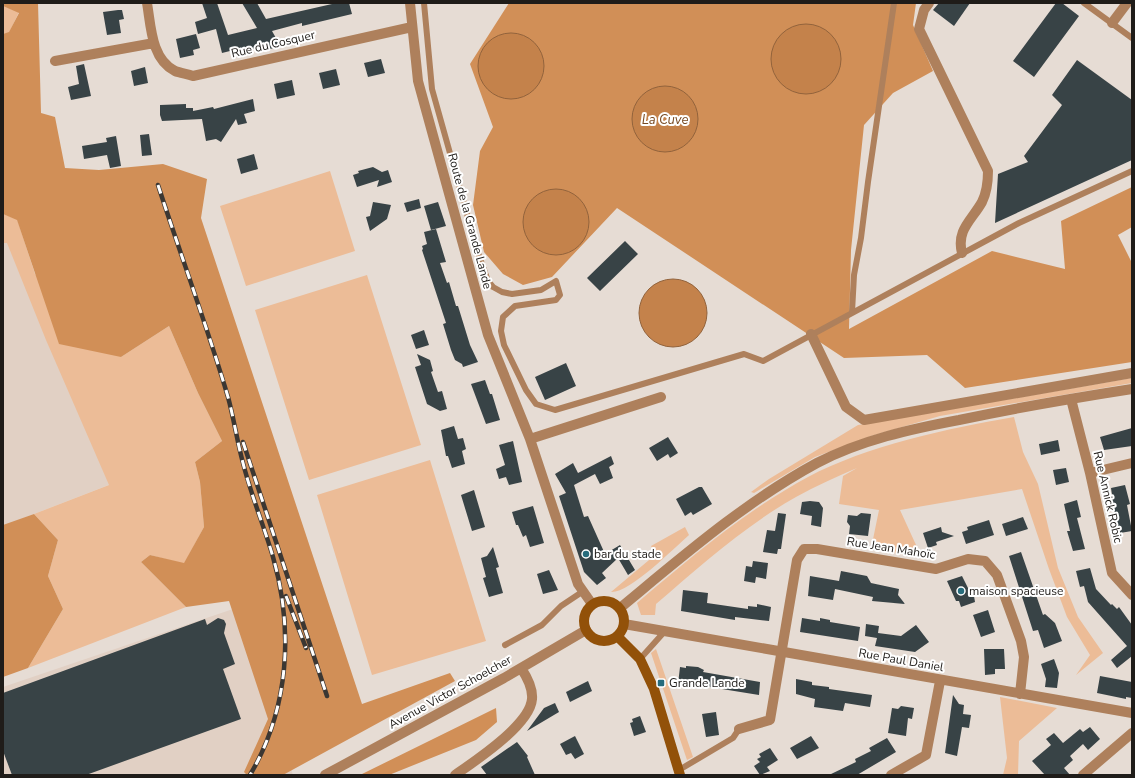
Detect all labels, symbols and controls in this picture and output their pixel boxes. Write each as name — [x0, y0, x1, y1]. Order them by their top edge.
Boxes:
street label: Rue du Cosquer — [230, 26, 317, 61]
water label: La Cuve — [642, 111, 688, 129]
street label: Route de la Grande Lande — [444, 151, 496, 291]
street label: Rue Annick Robic — [1090, 449, 1126, 545]
street label: Rue Jean Mahoïc — [846, 533, 937, 563]
place label: bar du stade — [594, 546, 661, 562]
marker: bar du stade — [581, 549, 591, 559]
place label: maison spacieuse — [969, 583, 1064, 599]
marker: maison spacieuse — [956, 586, 966, 596]
street label: Rue Paul Daniel — [857, 645, 945, 675]
street label: Avenue Victor Schoelcher — [386, 651, 515, 732]
place label: Grande Lande — [669, 675, 745, 691]
marker: Grande Lande — [656, 678, 666, 688]

